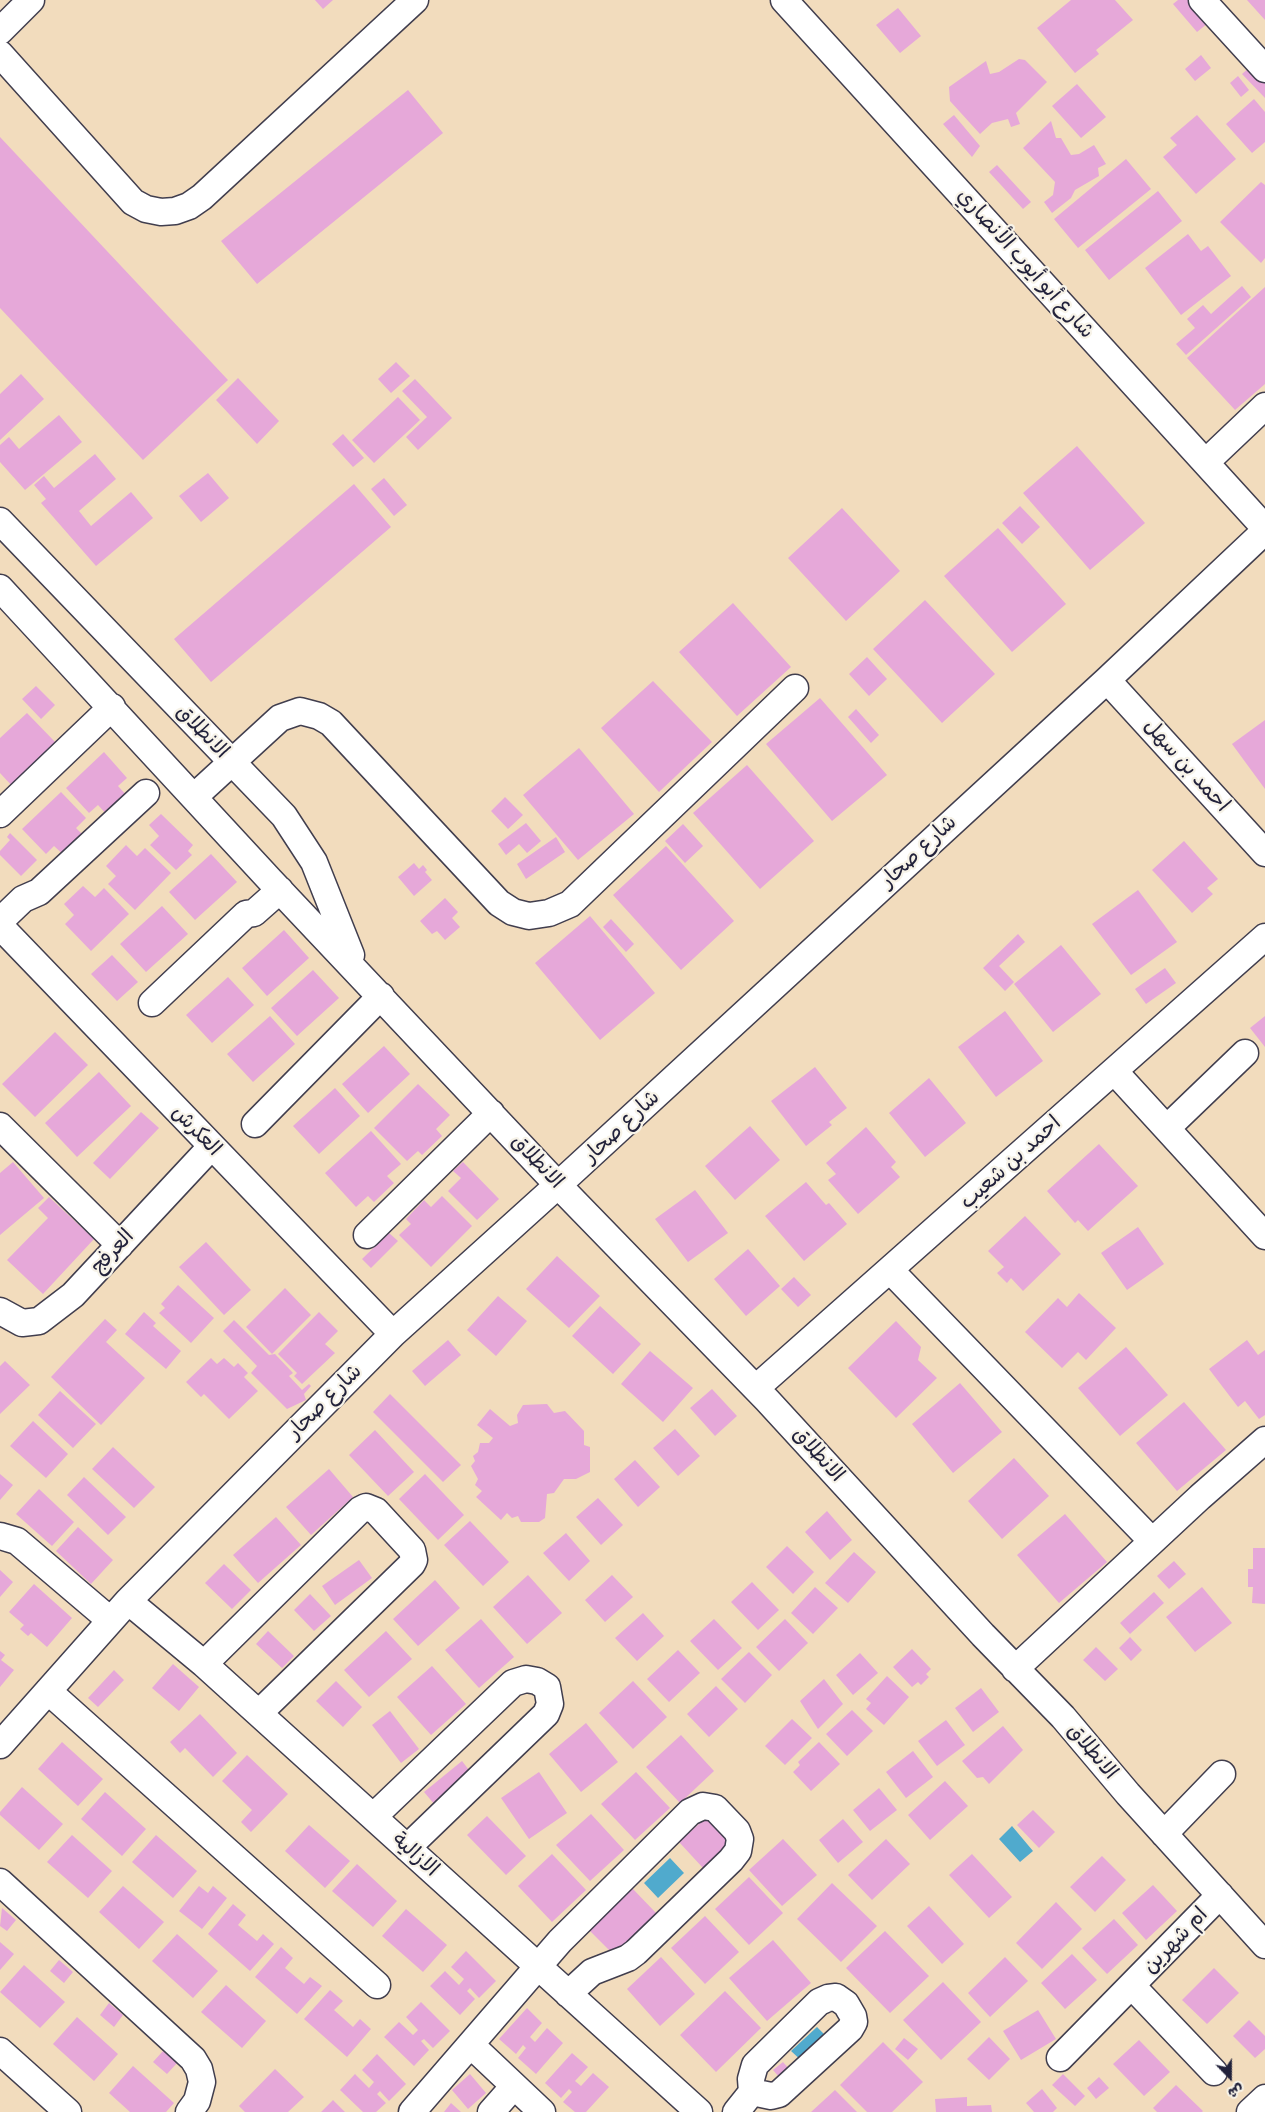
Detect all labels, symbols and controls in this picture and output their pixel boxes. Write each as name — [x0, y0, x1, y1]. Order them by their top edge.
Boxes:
street label: شارع أبو أيوب الأنصاري — [951, 184, 1099, 344]
street label: الانطلاق — [170, 700, 234, 764]
street label: احمد بن سهل — [1138, 714, 1234, 818]
street label: شارع صحار — [876, 810, 962, 894]
street label: شارع صحار — [579, 1085, 665, 1169]
street label: العكرش — [166, 1100, 226, 1162]
street label: احمد بن شعيب — [955, 1111, 1067, 1215]
street label: الانطلاق — [505, 1129, 569, 1195]
street label: العرفج — [86, 1225, 140, 1279]
street label: شارع صحار — [282, 1359, 368, 1445]
street label: الانطلاق — [787, 1422, 849, 1488]
street label: الانطلاق — [1061, 1719, 1123, 1785]
street label: الازالية — [386, 1827, 444, 1883]
street label: ام شهرين — [1138, 1903, 1214, 1979]
north arrow — [1205, 2052, 1255, 2102]
text: ش — [1225, 2081, 1246, 2102]

